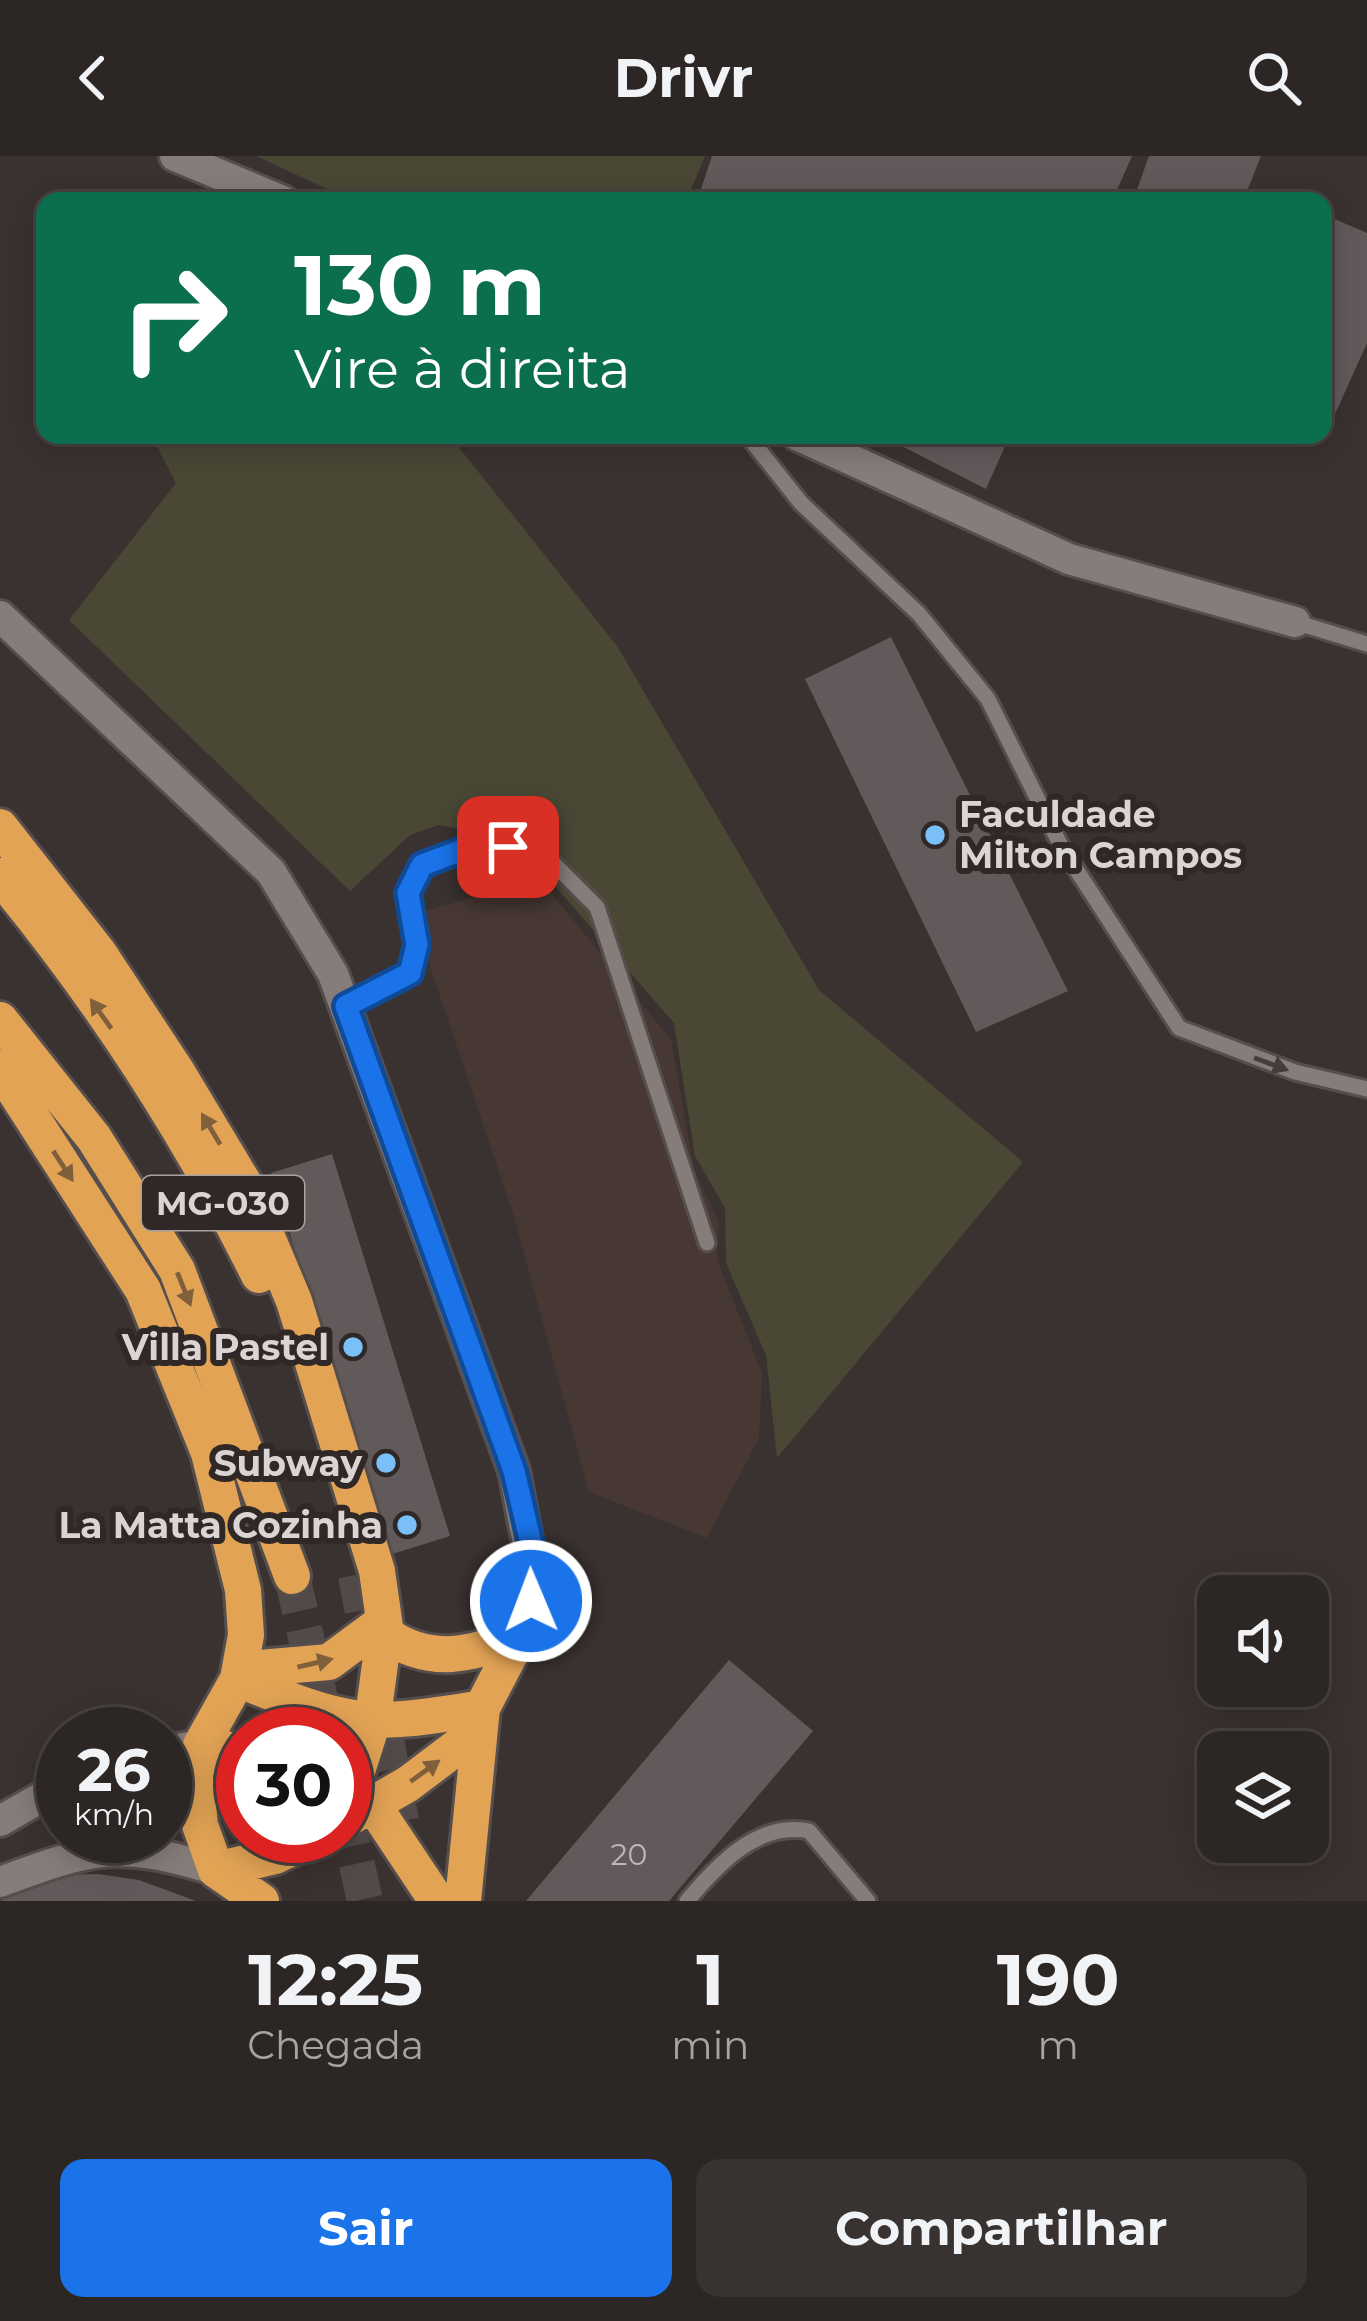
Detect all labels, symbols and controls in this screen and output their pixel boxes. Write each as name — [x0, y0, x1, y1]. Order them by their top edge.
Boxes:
icon: back — [60, 45, 126, 111]
text: Drivr — [614, 45, 753, 111]
icon: search — [1241, 45, 1307, 111]
text: 130 m — [294, 234, 546, 336]
icon: right — [96, 240, 252, 396]
text: Vire à direita — [294, 336, 631, 402]
place label: Faculdade Milton Campos — [959, 792, 1242, 877]
pin — [457, 796, 559, 898]
icon: arrive — [475, 814, 541, 880]
marker: Faculdade Milton Campos — [922, 822, 948, 848]
one-way arrow — [90, 997, 113, 1030]
one-way arrow — [1254, 1056, 1290, 1074]
one-way arrow — [201, 1112, 222, 1146]
one-way arrow — [52, 1150, 74, 1183]
road number: MG-030 — [142, 1176, 304, 1230]
one-way arrow — [175, 1271, 194, 1307]
place label: Villa Pastel — [121, 1325, 329, 1369]
marker: Villa Pastel — [340, 1334, 366, 1360]
place label: Subway — [214, 1441, 362, 1485]
marker: Subway — [373, 1450, 399, 1476]
place label: La Matta Cozinha — [58, 1503, 383, 1547]
marker: La Matta Cozinha — [394, 1512, 420, 1538]
position arrow — [468, 1538, 594, 1664]
map controls — [1197, 1575, 1329, 1863]
button: sound — [1197, 1575, 1329, 1707]
one-way arrow — [297, 1652, 335, 1671]
speed limit sign: 30 — [216, 1707, 372, 1863]
button: layers — [1197, 1731, 1329, 1863]
text: 26 — [77, 1733, 151, 1806]
one-way arrow — [409, 1759, 441, 1783]
text: km/h — [74, 1796, 154, 1833]
house number: 20 — [611, 1836, 647, 1873]
text: 12:25 — [248, 1935, 423, 2023]
text: 1 — [696, 1935, 724, 2023]
text: 190 — [997, 1935, 1120, 2023]
text: Chegada — [247, 2021, 424, 2069]
text: min — [671, 2021, 749, 2069]
text: m — [1038, 2021, 1079, 2069]
button: Sair — [60, 2159, 672, 2297]
button: Compartilhar — [696, 2159, 1307, 2297]

